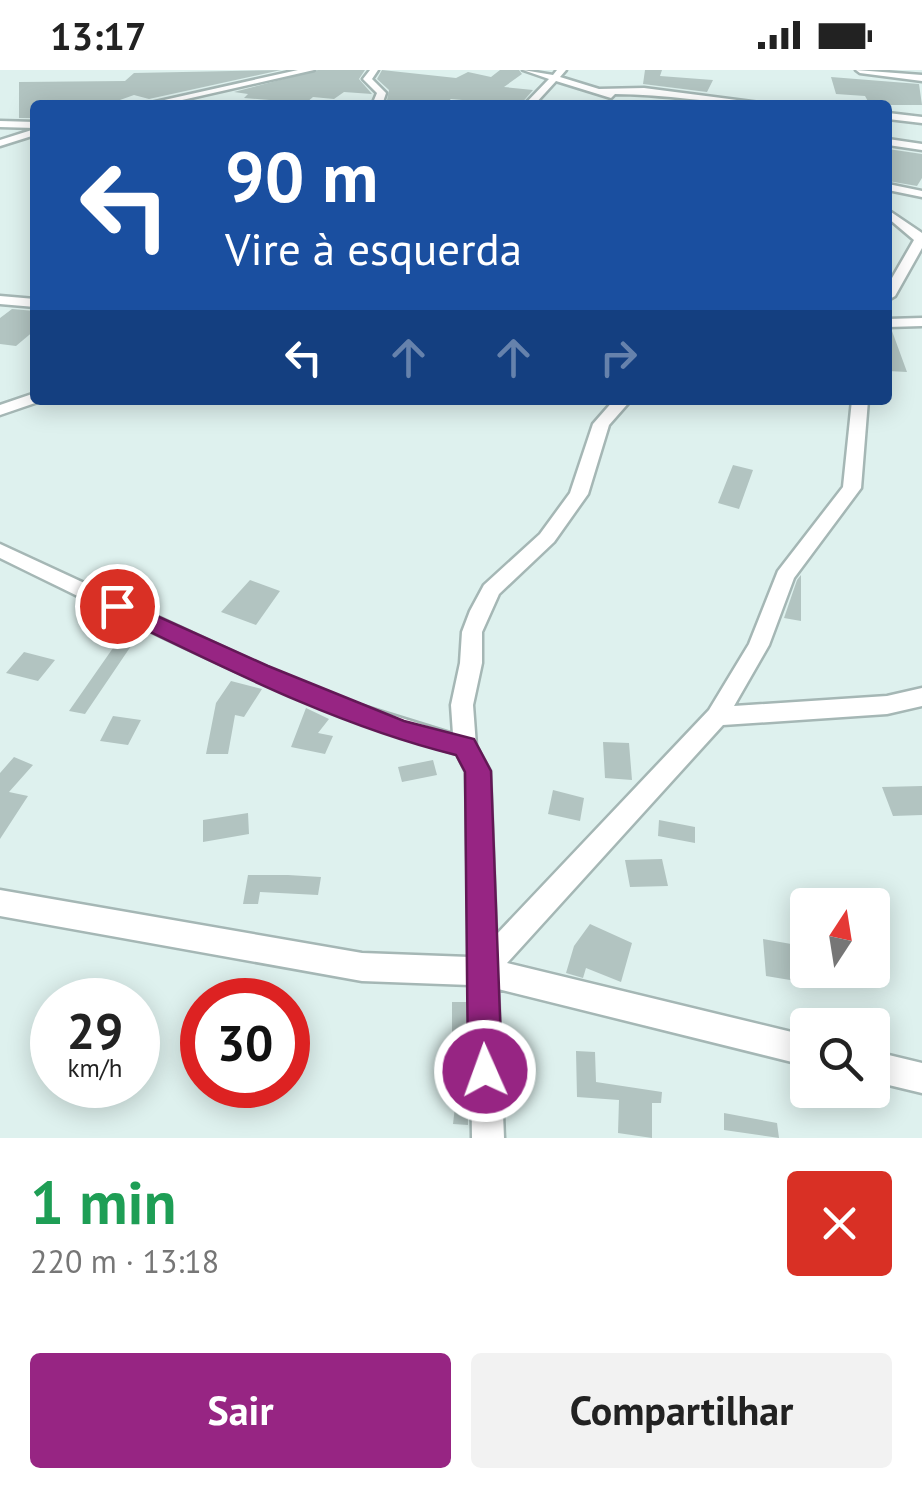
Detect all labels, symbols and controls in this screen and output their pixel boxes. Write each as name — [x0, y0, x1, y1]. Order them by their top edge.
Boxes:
text: 13:17 — [50, 11, 146, 60]
text: 90 m — [225, 131, 378, 221]
icon: left — [60, 140, 190, 270]
text: Vire à esquerda — [225, 219, 522, 277]
icon: left — [276, 330, 331, 385]
icon: ahead — [381, 330, 436, 385]
icon: ahead — [486, 330, 541, 385]
icon: right — [591, 330, 646, 385]
pin — [75, 564, 160, 649]
icon: arrive — [90, 579, 145, 634]
north arrow — [790, 888, 890, 988]
map controls — [790, 888, 890, 1108]
speed limit sign: 30 — [180, 978, 310, 1108]
text: 29 — [67, 998, 123, 1063]
button: search — [790, 1008, 890, 1108]
position arrow — [433, 1019, 537, 1123]
text: km/h — [68, 1052, 122, 1084]
text: 1 min — [30, 1163, 176, 1241]
button: close — [787, 1171, 892, 1276]
text: 220 m · 13:18 — [30, 1240, 219, 1282]
button: Sair — [30, 1353, 451, 1468]
button: Compartilhar — [471, 1353, 892, 1468]

